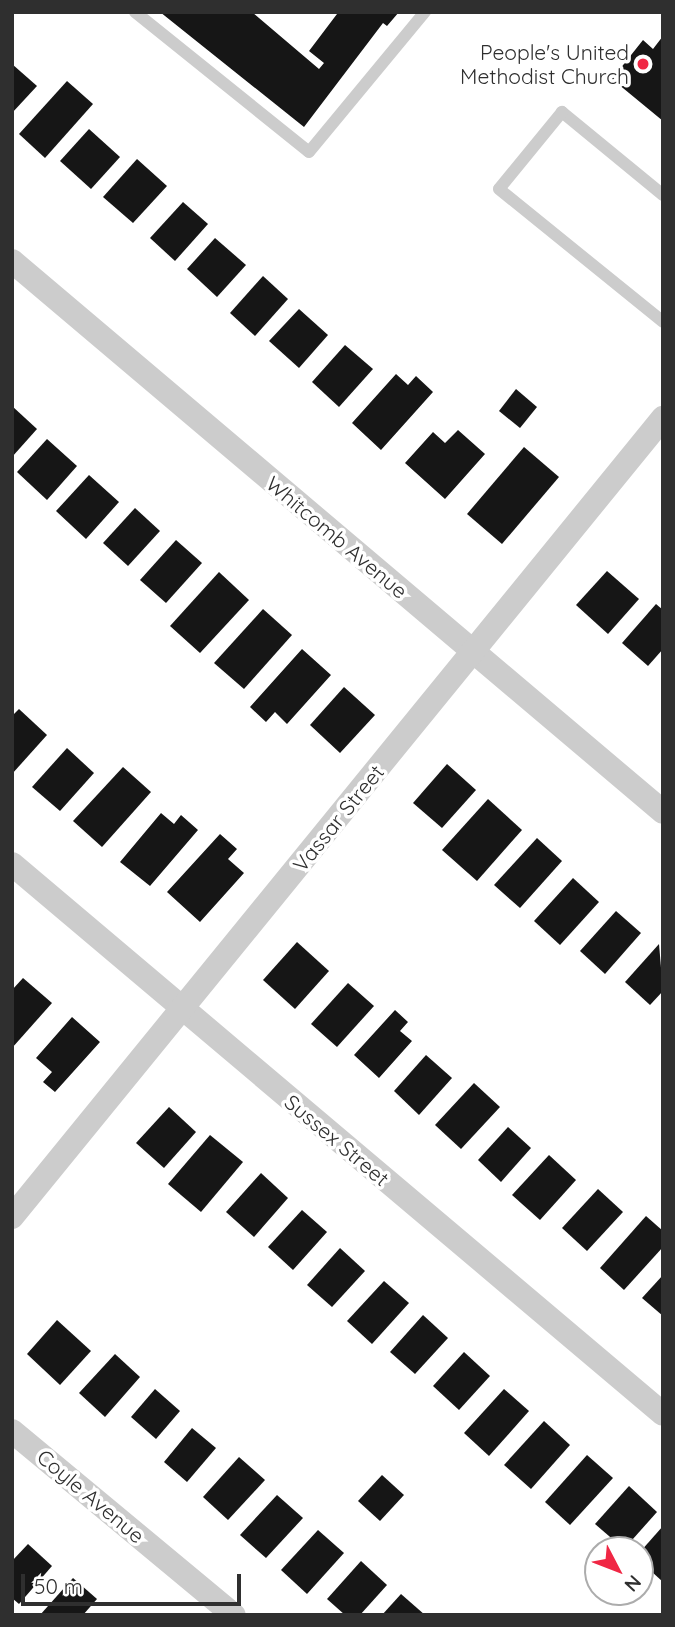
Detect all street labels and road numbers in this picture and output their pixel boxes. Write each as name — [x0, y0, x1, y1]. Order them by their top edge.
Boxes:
street label: Whitcomb Avenue — [261, 471, 413, 603]
street label: Vassar Street — [287, 759, 389, 877]
street label: Sussex Street — [280, 1089, 394, 1191]
street label: Coyle Avenue — [32, 1444, 150, 1548]

